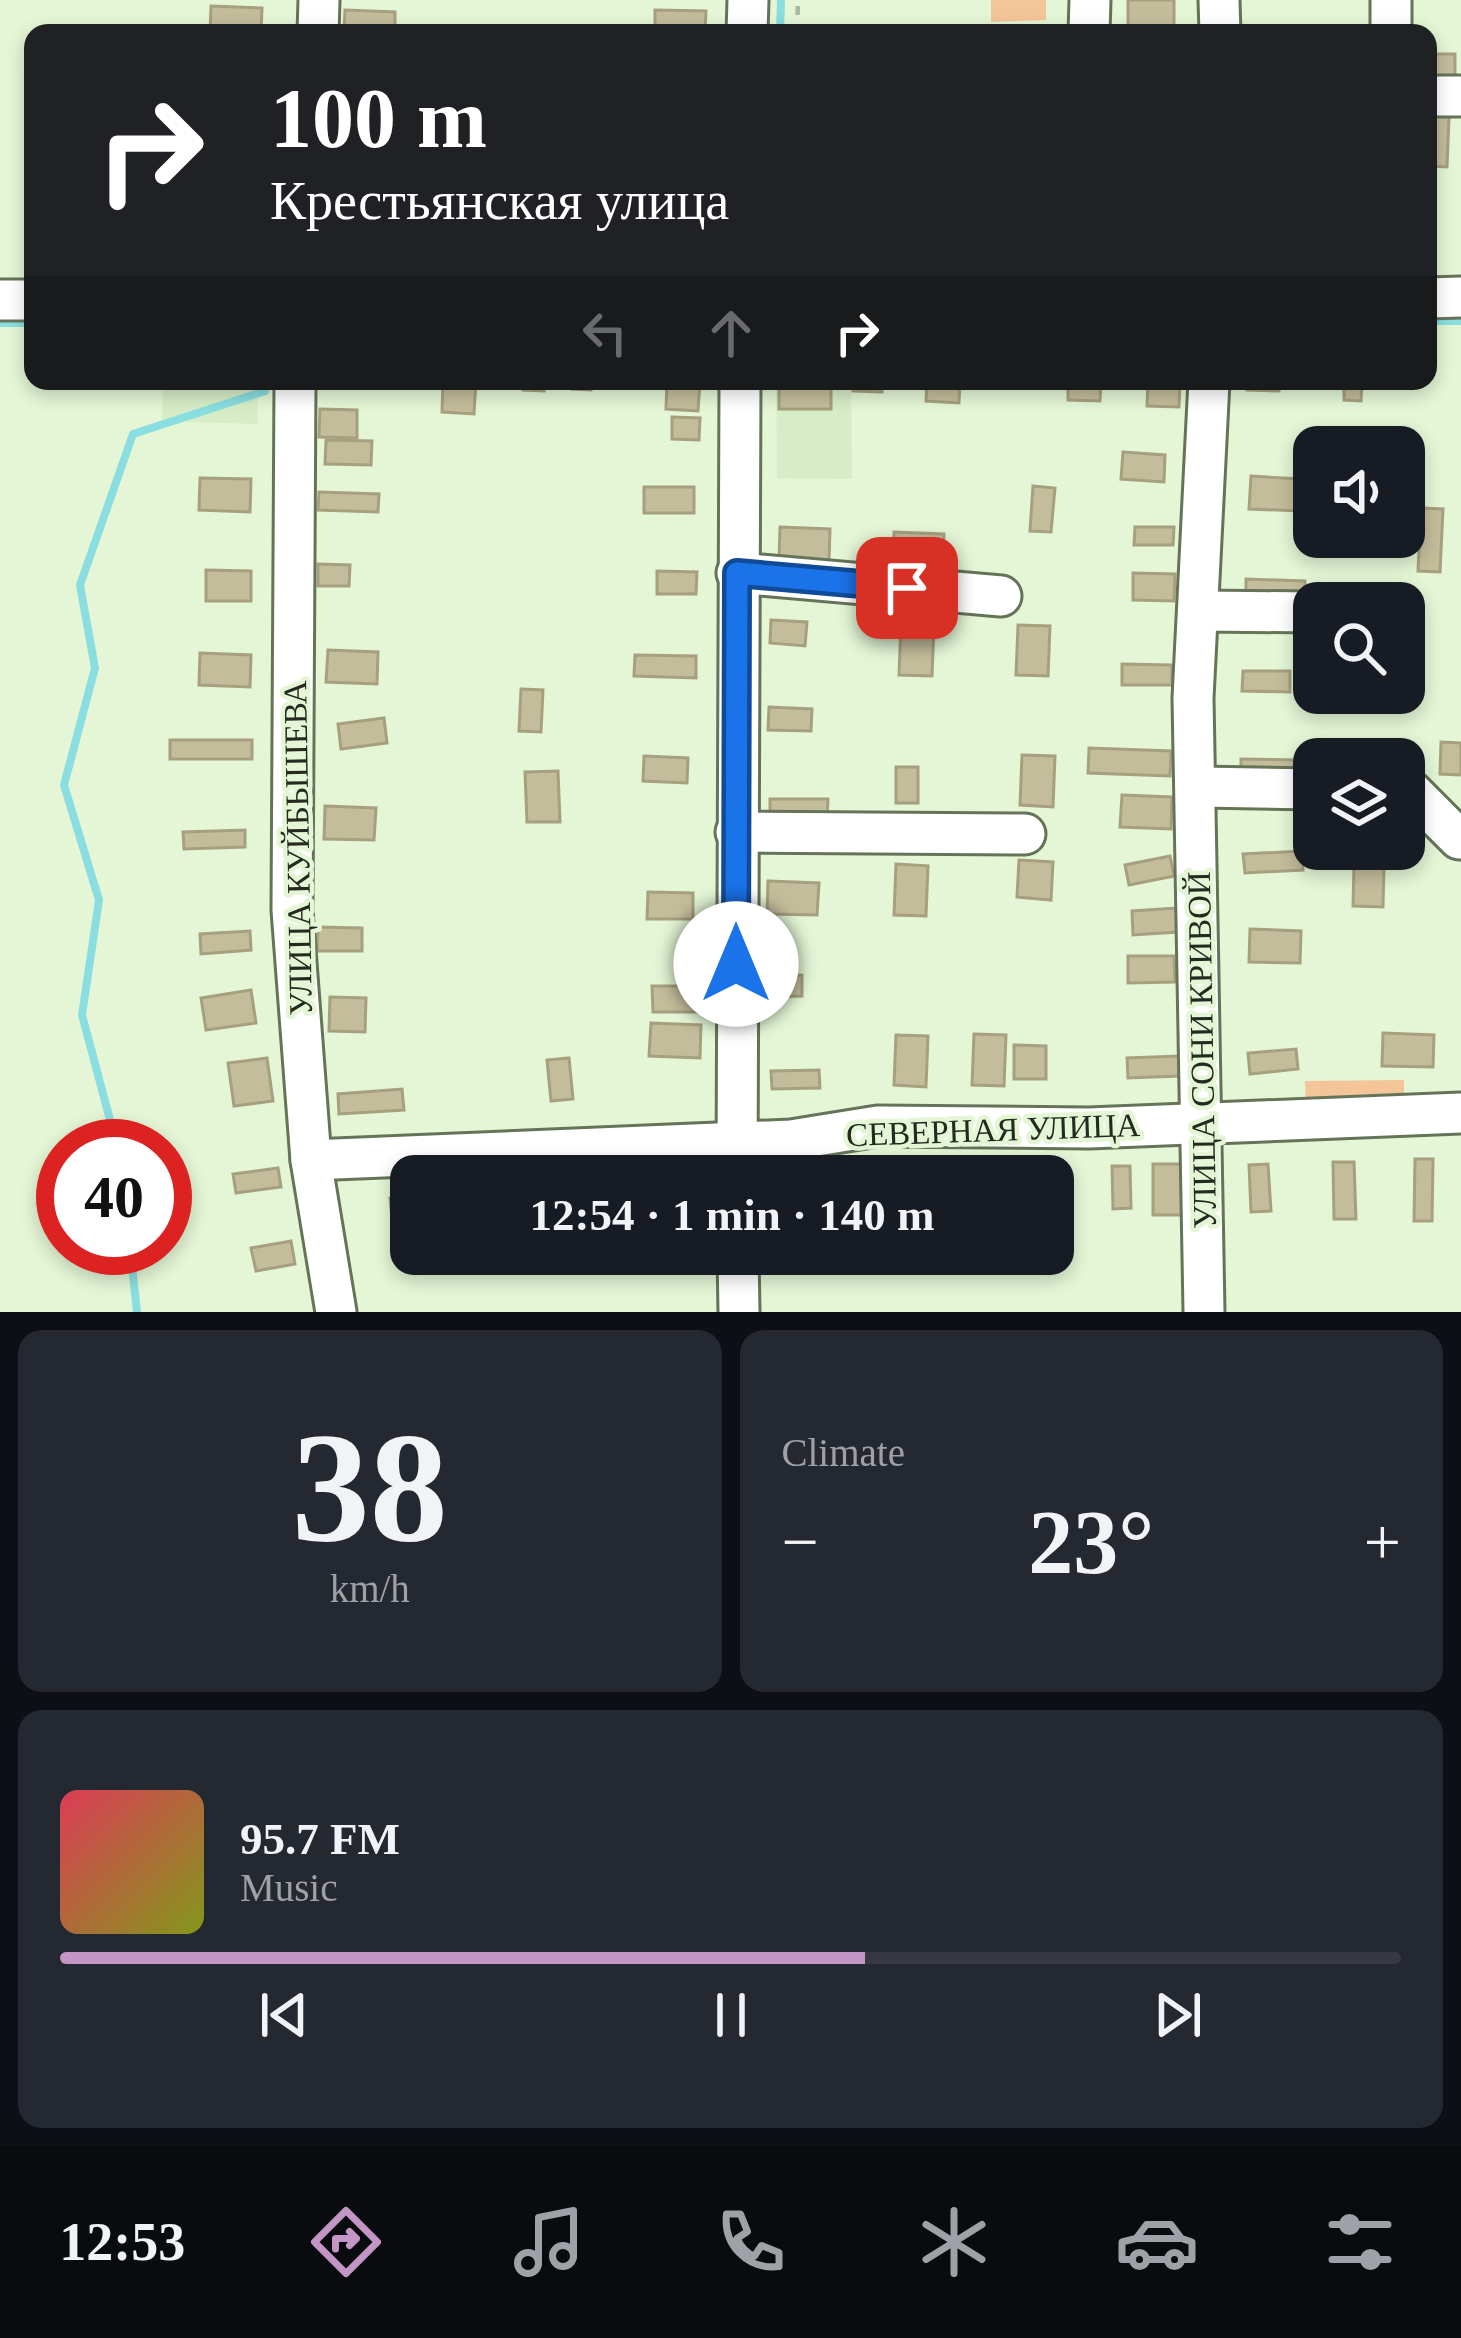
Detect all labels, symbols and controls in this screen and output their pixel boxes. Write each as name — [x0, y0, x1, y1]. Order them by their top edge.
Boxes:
icon: right — [72, 72, 228, 228]
text: 100 m — [270, 72, 487, 165]
text: Крестьянская улица — [270, 171, 729, 231]
icon: left — [572, 300, 638, 366]
icon: ahead — [698, 300, 764, 366]
icon: right — [824, 300, 890, 366]
map controls — [1293, 426, 1425, 870]
button: sound — [1293, 426, 1425, 558]
pin — [856, 537, 958, 639]
icon: arrive — [874, 555, 940, 621]
button: search — [1293, 582, 1425, 714]
street label: УЛИЦА КУЙБЫШЕВА — [277, 680, 319, 1016]
button: layers — [1293, 738, 1425, 870]
street label: УЛИЦА СОНИ КРИВОЙ — [1181, 871, 1223, 1229]
position arrow — [673, 901, 799, 1027]
street label: СЕВЕРНАЯ УЛИЦА — [845, 1107, 1141, 1153]
speed limit sign: 40 — [36, 1119, 192, 1275]
text: 12:54 · 1 min · 140 m — [530, 1190, 935, 1240]
text: 38 — [292, 1401, 448, 1574]
text: Climate — [782, 1431, 905, 1474]
text: 23° — [1028, 1493, 1154, 1592]
text: − — [782, 1505, 819, 1578]
text: + — [1364, 1505, 1401, 1578]
text: km/h — [330, 1567, 410, 1610]
text: 95.7 FM — [240, 1814, 400, 1864]
text: Music — [240, 1866, 338, 1909]
icon: previous — [251, 1982, 317, 2048]
icon: pause — [698, 1982, 764, 2048]
icon: next — [1145, 1982, 1211, 2048]
icon: directions — [304, 2200, 388, 2284]
icon: music — [507, 2200, 591, 2284]
icon: phone — [709, 2200, 793, 2284]
icon: climate — [912, 2200, 996, 2284]
icon: car — [1115, 2200, 1199, 2284]
icon: filters — [1318, 2200, 1402, 2284]
text: 12:53 — [59, 2212, 185, 2272]

